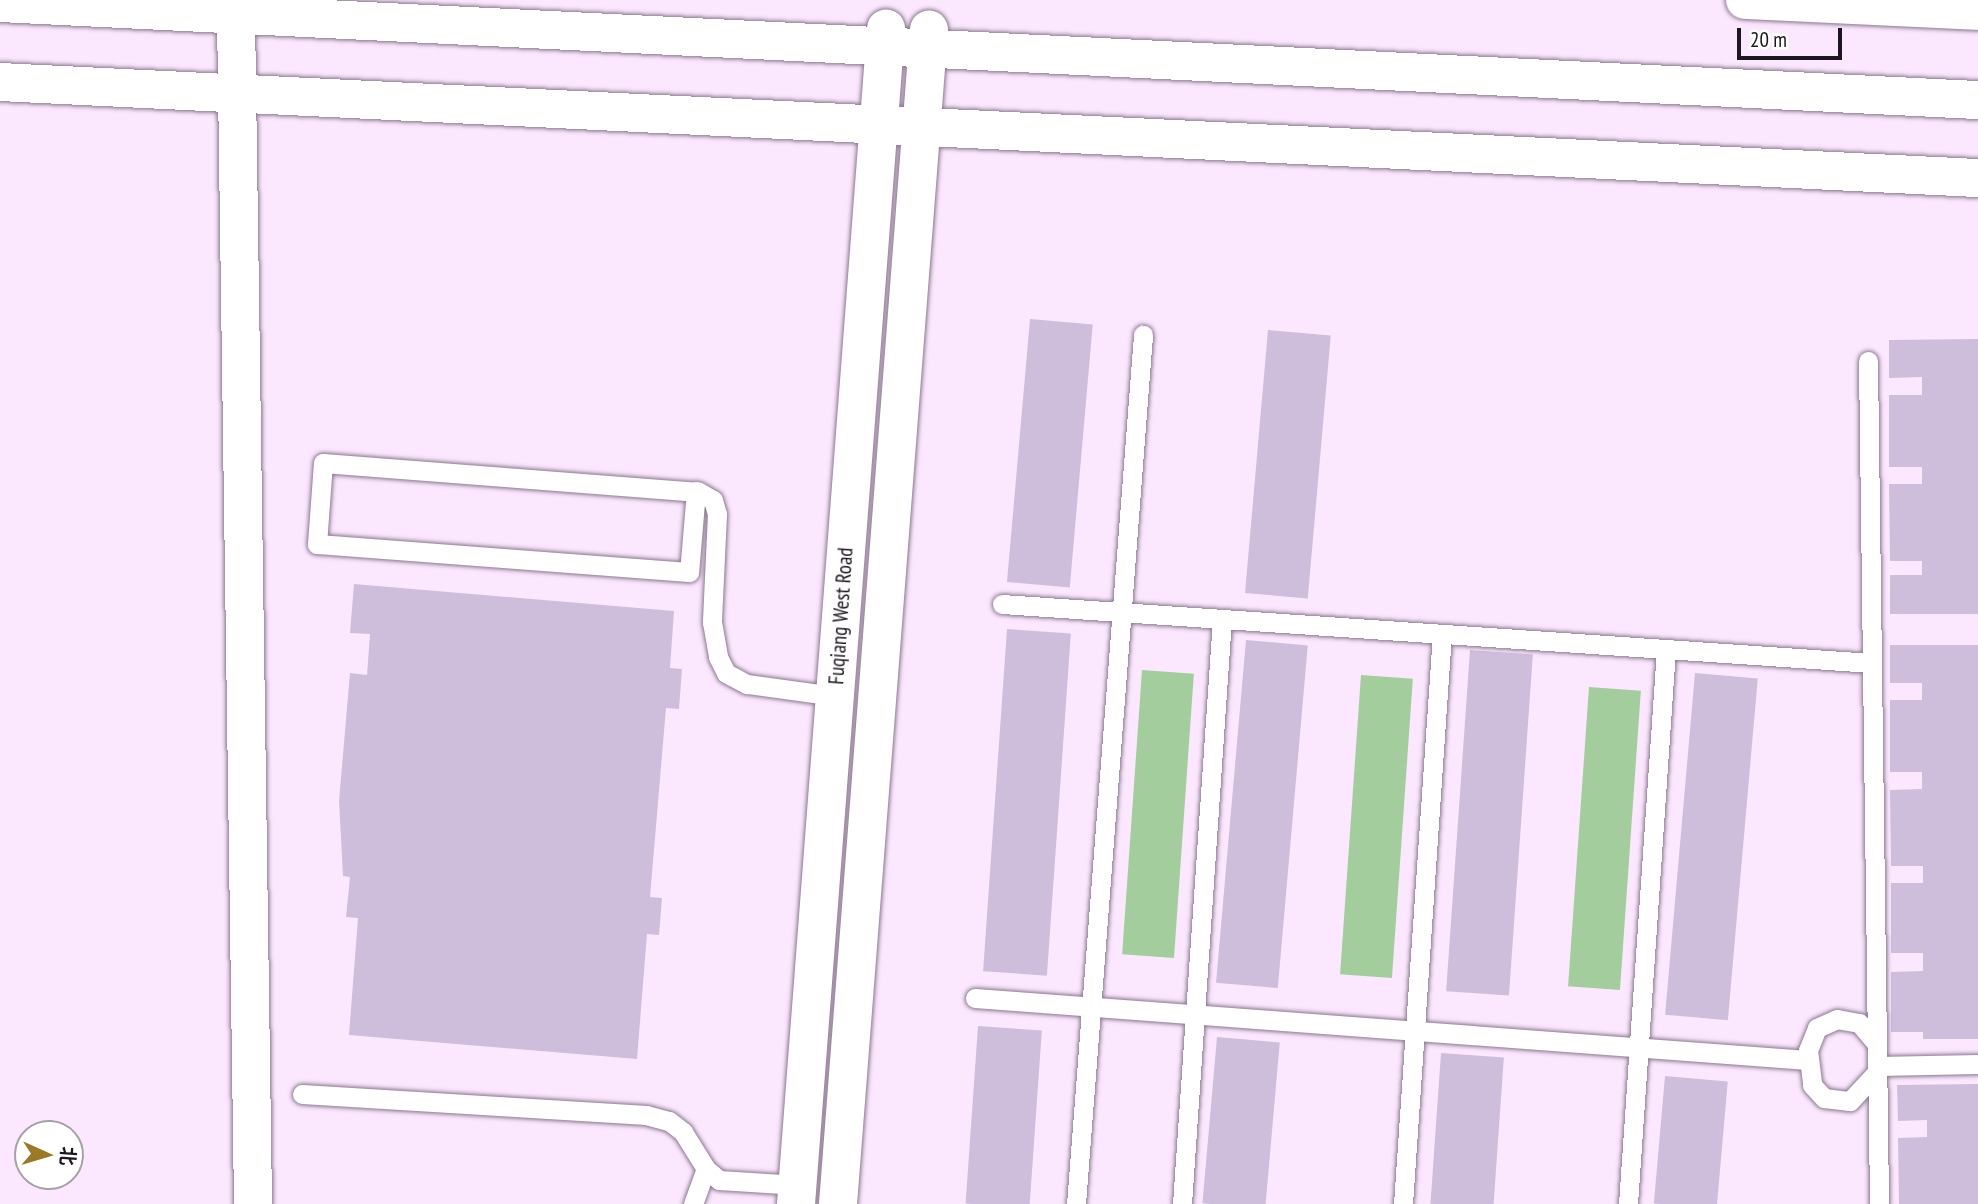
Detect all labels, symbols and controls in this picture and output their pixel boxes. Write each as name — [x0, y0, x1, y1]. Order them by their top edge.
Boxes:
scale bar — [1740, 14, 1845, 58]
text: 20 m — [1750, 26, 1787, 53]
street label: Fuqiang West Road — [824, 546, 858, 686]
north arrow — [14, 1120, 84, 1190]
text: 北 — [55, 1146, 81, 1167]

